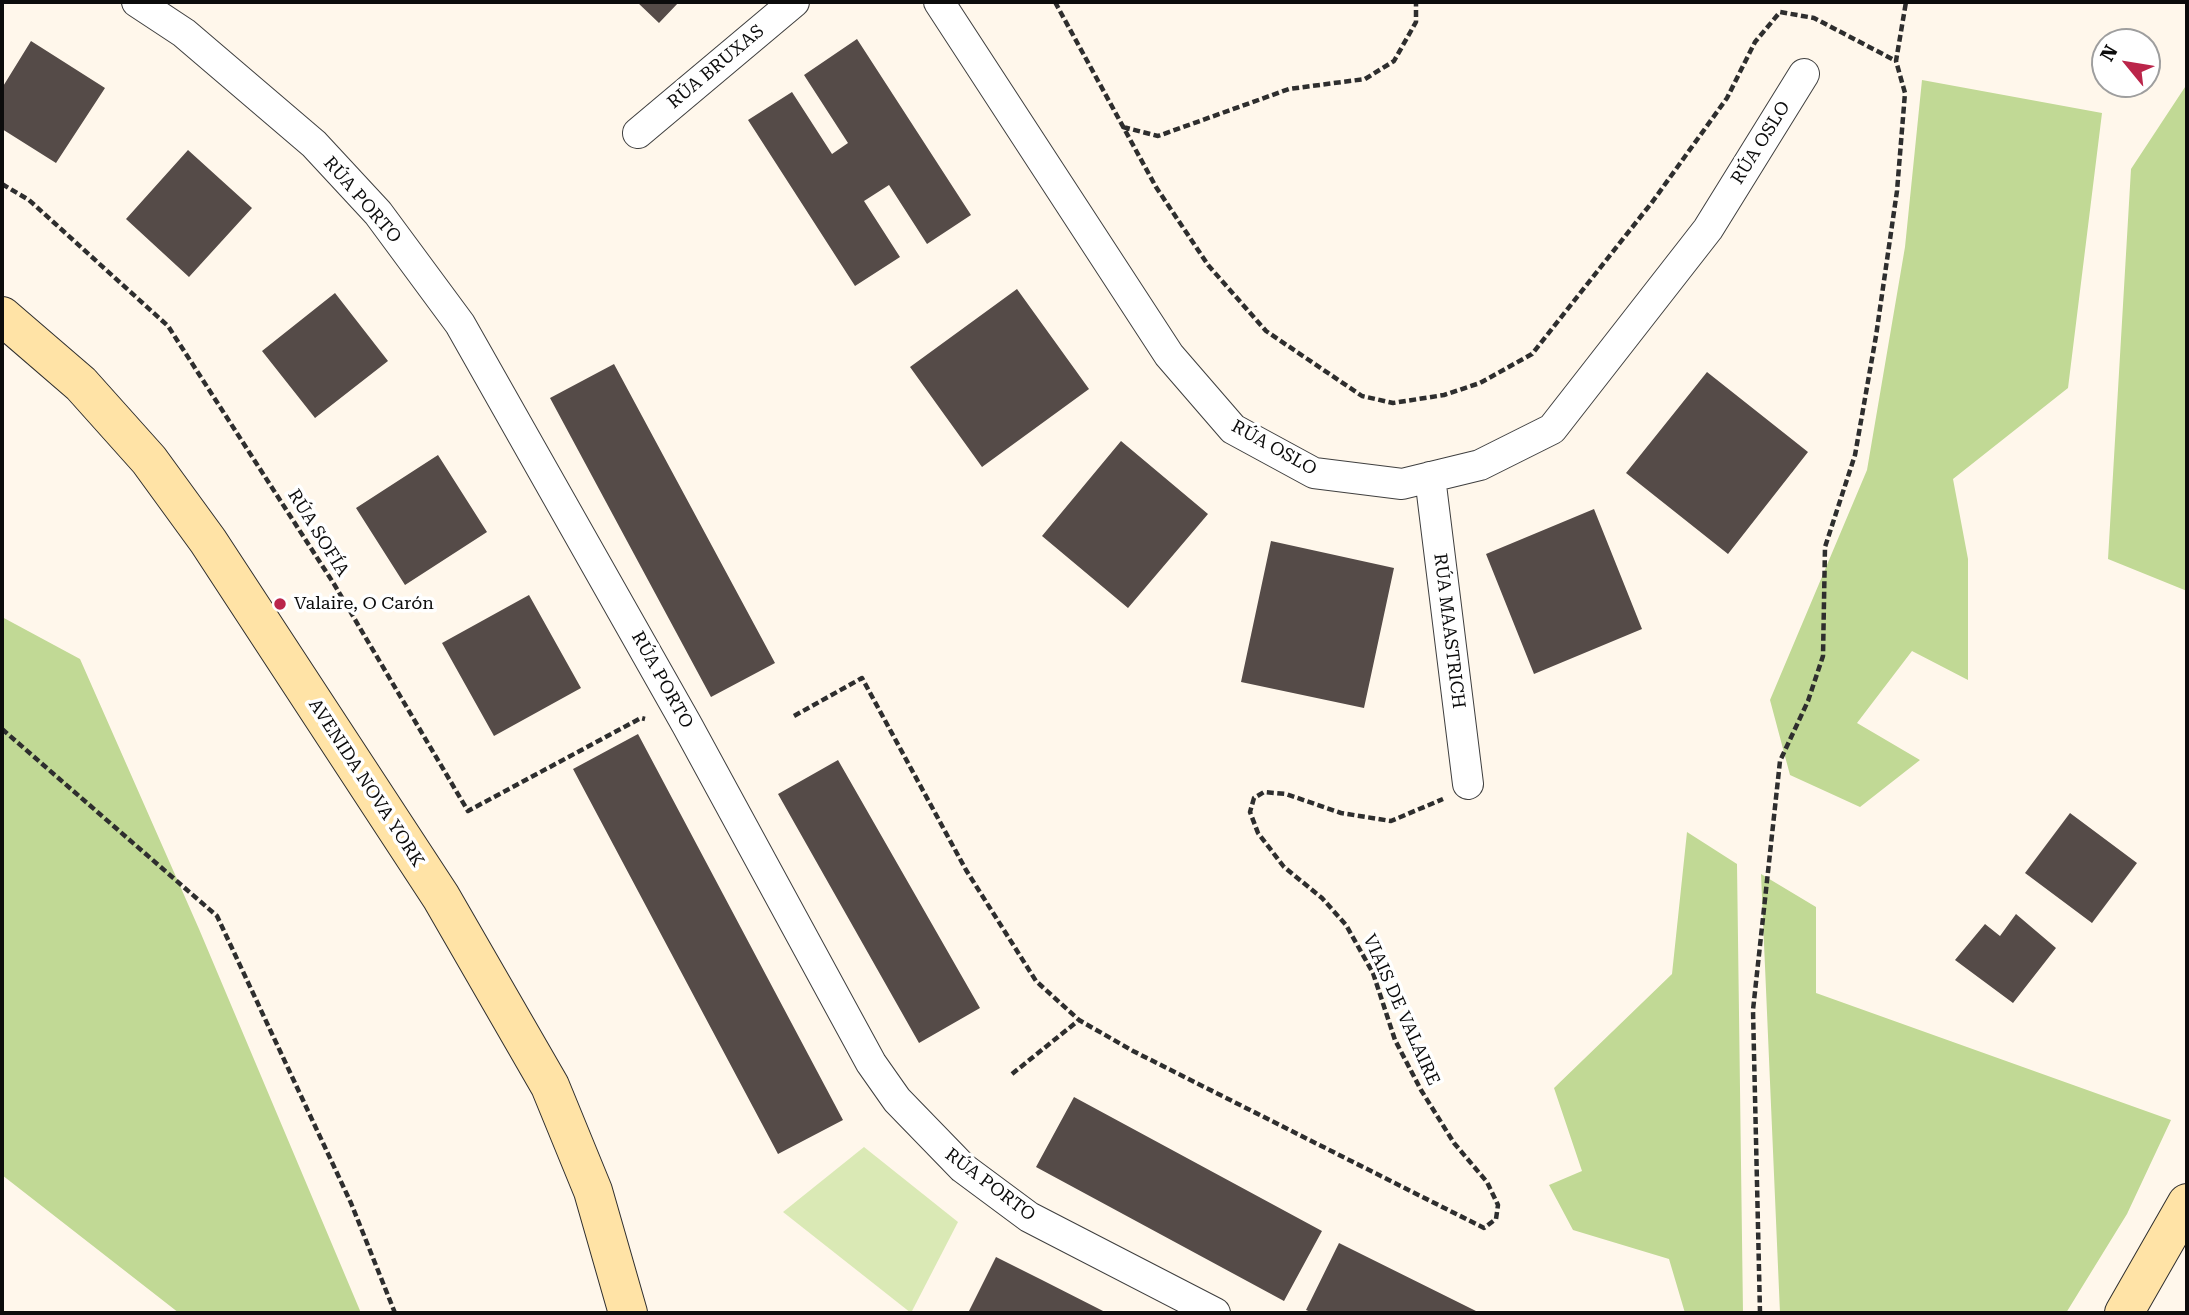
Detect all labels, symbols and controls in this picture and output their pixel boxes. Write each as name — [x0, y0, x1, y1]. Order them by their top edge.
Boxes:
street label: RÚA BRUXAS — [663, 20, 769, 114]
north arrow — [2091, 28, 2161, 98]
text: N — [2095, 41, 2123, 65]
street label: RÚA OSLO — [1727, 97, 1795, 189]
street label: RÚA PORTO — [319, 152, 405, 248]
street label: RÚA OSLO — [1228, 416, 1320, 480]
street label: RÚA SOFÍA — [283, 485, 353, 581]
street label: RÚA MAASTRICH — [1429, 552, 1469, 710]
place label: Valaire, O Carón — [294, 593, 434, 615]
marker: Valaire, O Carón — [272, 596, 288, 612]
street label: RÚA PORTO — [626, 628, 698, 732]
street label: AVENIDA NOVA YORK — [304, 695, 428, 871]
street label: VIAIS DE VALAIRE — [1358, 931, 1444, 1089]
street label: RÚA PORTO — [941, 1144, 1039, 1226]

